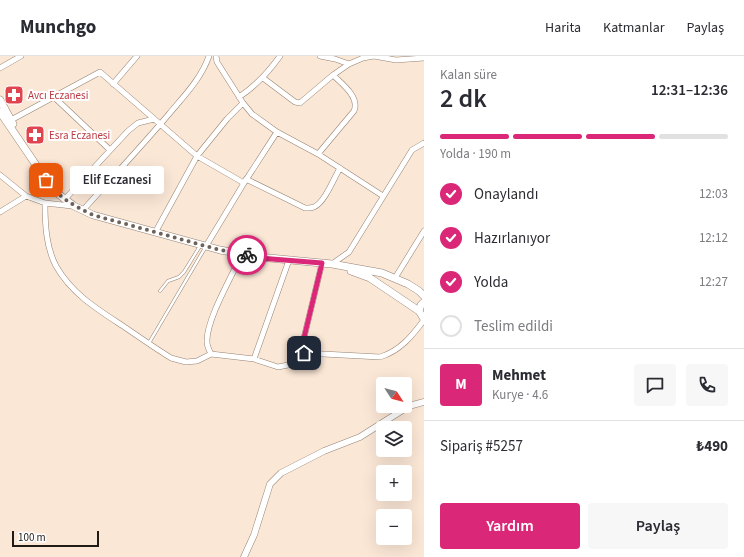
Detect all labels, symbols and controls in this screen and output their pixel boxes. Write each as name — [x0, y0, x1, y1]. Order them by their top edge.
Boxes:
text: Munchgo — [20, 14, 96, 41]
text: Harita — [545, 18, 581, 38]
text: Katmanlar — [603, 18, 665, 38]
text: Paylaş — [687, 18, 724, 38]
text: Kalan süre — [440, 66, 497, 84]
text: 2 dk — [440, 80, 487, 117]
text: 12:31–12:36 — [651, 80, 728, 101]
pharmacy icon: Avcı Eczanesi — [3, 84, 25, 106]
place label: Avcı Eczanesi — [28, 88, 88, 103]
pharmacy icon: Esra Eczanesi — [24, 124, 46, 146]
place label: Esra Eczanesi — [49, 128, 110, 143]
text: Yolda · 190 m — [440, 145, 511, 163]
pin — [29, 163, 63, 197]
callout: Elif Eczanesi — [70, 166, 164, 194]
icon: bag — [35, 169, 57, 191]
text: Elif Eczanesi — [83, 171, 151, 189]
icon: check — [440, 183, 462, 205]
text: Onaylandı — [474, 184, 538, 205]
text: 12:03 — [699, 185, 728, 203]
icon: check — [440, 227, 462, 249]
text: Hazırlanıyor — [474, 228, 550, 249]
text: 12:12 — [699, 229, 728, 247]
courier — [227, 235, 267, 275]
icon: bike — [236, 244, 258, 266]
icon: check — [440, 271, 462, 293]
text: Yolda — [474, 272, 508, 293]
text: 12:27 — [699, 273, 728, 291]
text: Teslim edildi — [474, 316, 553, 337]
pin — [287, 336, 321, 370]
icon: home — [293, 342, 315, 364]
button: chat — [634, 364, 676, 406]
button: phone — [686, 364, 728, 406]
text: Mehmet — [492, 365, 546, 386]
text: M — [455, 374, 467, 395]
north arrow — [376, 377, 412, 413]
map controls — [376, 377, 412, 545]
text: Kurye · 4.6 — [492, 386, 548, 404]
button: layers — [376, 421, 412, 457]
text: Sipariş #5257 — [440, 436, 523, 457]
text: ₺490 — [696, 436, 728, 457]
button: + — [376, 465, 412, 501]
button: Yardım — [440, 503, 580, 549]
button: Paylaş — [588, 503, 728, 549]
button: − — [376, 509, 412, 545]
scale bar — [12, 529, 99, 548]
text: 100 m — [18, 530, 46, 545]

